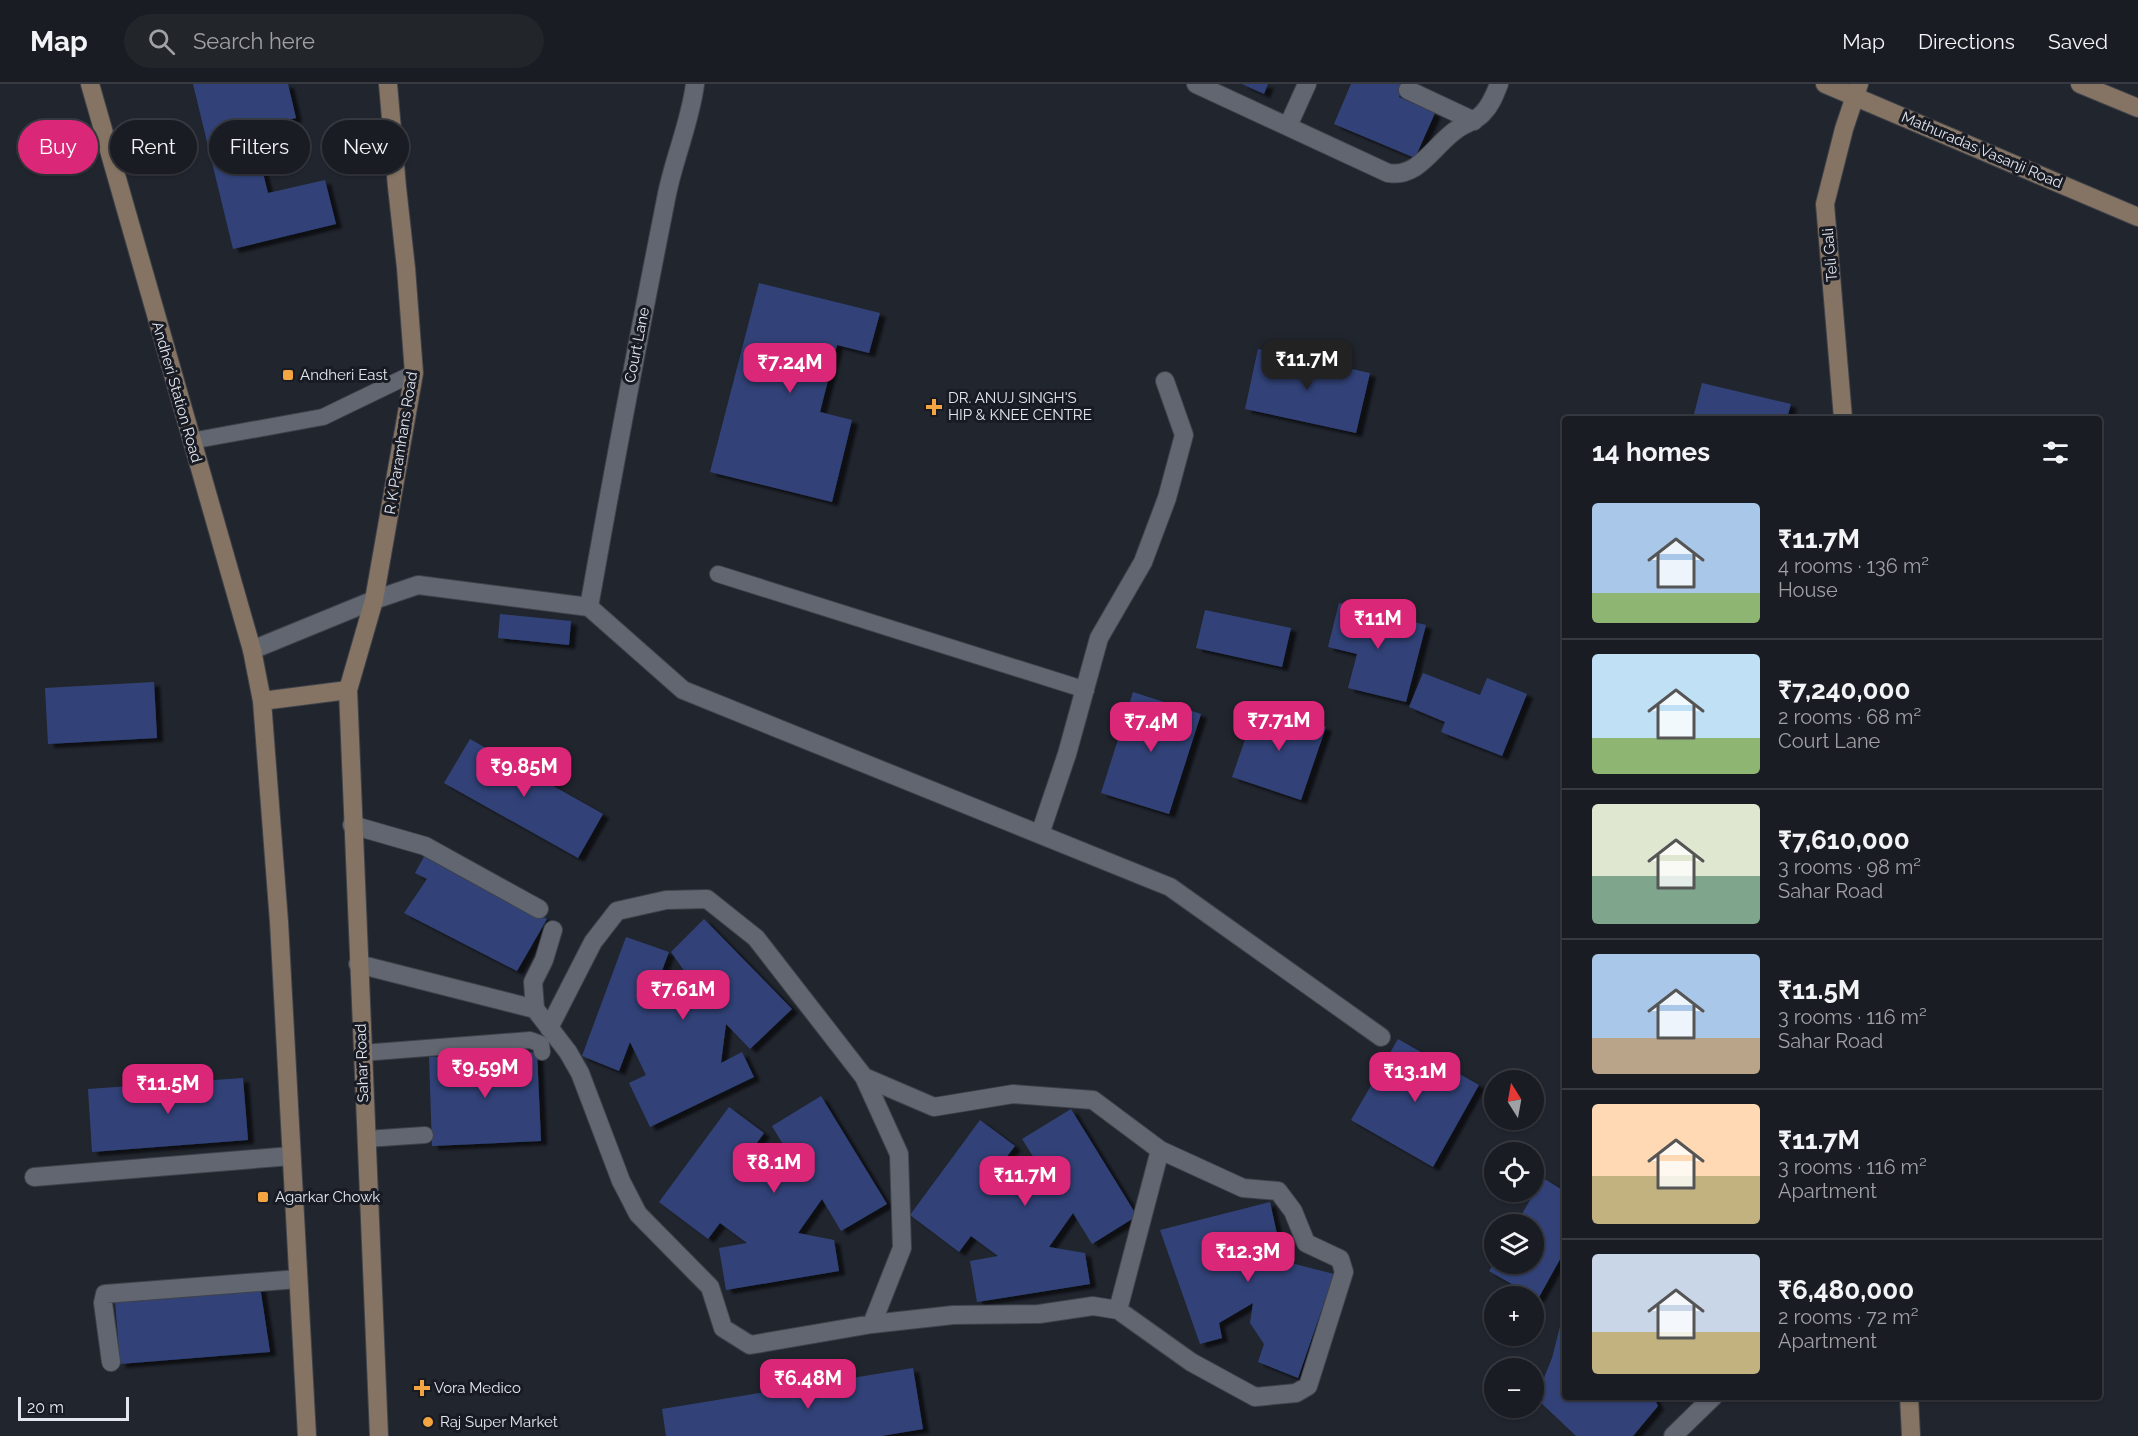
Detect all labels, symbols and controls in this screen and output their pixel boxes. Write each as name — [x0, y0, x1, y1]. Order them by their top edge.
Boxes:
search box — [124, 14, 544, 68]
text: Map — [30, 25, 88, 58]
icon: search — [145, 25, 178, 58]
text: Search here — [193, 28, 315, 54]
text: Map — [1842, 29, 1885, 54]
text: Directions — [1918, 29, 2015, 54]
text: Saved — [2048, 29, 2108, 54]
street label: Mathuradas Vasanji Road — [1899, 108, 2065, 192]
chip: Buy — [18, 120, 98, 174]
chip: Rent — [110, 120, 197, 174]
chip: Filters — [209, 120, 310, 174]
chip: New — [322, 120, 409, 174]
street label: Teli Gali — [1819, 227, 1841, 283]
street label: Court Lane — [621, 305, 653, 384]
street label: Andheri Station Road — [148, 319, 206, 465]
pin: ₹11.7M — [1258, 340, 1356, 391]
pin: ₹7.24M — [741, 343, 839, 394]
text: ₹11.7M — [1275, 347, 1339, 371]
text: ₹7.24M — [757, 350, 823, 374]
place label: Andheri East — [300, 366, 388, 384]
marker: Andheri East — [281, 368, 295, 382]
street label: R K Paramhans Road — [381, 370, 421, 516]
place label: DR. ANUJ SINGH'S HIP & KNEE CENTRE — [948, 389, 1092, 424]
marker: DR. ANUJ SINGH'S HIP & KNEE CENTRE — [925, 398, 943, 416]
icon: filters — [2039, 436, 2072, 469]
text: 14 homes — [1592, 437, 1710, 467]
text: ₹11.7M — [1778, 524, 1860, 554]
icon: home — [1640, 527, 1712, 599]
text: 4 rooms · 136 m² — [1778, 554, 1929, 578]
text: House — [1778, 578, 1838, 602]
pin: ₹11M — [1342, 599, 1414, 650]
text: ₹11M — [1354, 606, 1402, 630]
text: ₹7,240,000 — [1778, 675, 1911, 705]
icon: home — [1640, 678, 1712, 750]
pin: ₹7.71M — [1230, 701, 1328, 752]
pin: ₹7.4M — [1109, 702, 1193, 753]
text: 2 rooms · 68 m² — [1778, 705, 1921, 729]
text: ₹7.71M — [1247, 708, 1311, 732]
text: ₹7.4M — [1124, 709, 1178, 733]
text: Court Lane — [1778, 729, 1880, 753]
pin: ₹9.85M — [475, 747, 573, 798]
text: ₹9.85M — [490, 754, 558, 778]
text: ₹7,610,000 — [1778, 825, 1910, 855]
icon: home — [1640, 828, 1712, 900]
text: 3 rooms · 98 m² — [1778, 855, 1921, 879]
text: Sahar Road — [1778, 879, 1883, 903]
pin: ₹7.61M — [634, 970, 732, 1021]
text: ₹11.5M — [1778, 975, 1860, 1005]
text: ₹7.61M — [651, 977, 715, 1001]
icon: home — [1640, 978, 1712, 1050]
text: 3 rooms · 116 m² — [1778, 1005, 1927, 1029]
street label: Sahar Road — [352, 1023, 372, 1103]
text: Sahar Road — [1778, 1029, 1883, 1053]
pin: ₹9.59M — [436, 1048, 534, 1099]
pin: ₹13.1M — [1366, 1052, 1464, 1103]
text: ₹9.59M — [451, 1055, 519, 1079]
text: ₹13.1M — [1383, 1059, 1447, 1083]
pin: ₹11.5M — [119, 1064, 217, 1115]
north arrow — [1484, 1070, 1544, 1130]
map controls — [1484, 1070, 1544, 1418]
text: ₹11.5M — [136, 1071, 200, 1095]
text: ₹11.7M — [1778, 1125, 1860, 1155]
icon: home — [1640, 1128, 1712, 1200]
button: locate — [1484, 1142, 1544, 1202]
pin: ₹8.1M — [732, 1143, 816, 1194]
text: ₹8.1M — [747, 1150, 801, 1174]
text: 3 rooms · 116 m² — [1778, 1155, 1927, 1179]
pin: ₹11.7M — [976, 1156, 1074, 1207]
text: ₹11.7M — [993, 1163, 1057, 1187]
text: Apartment — [1778, 1179, 1877, 1203]
place label: Agarkar Chowk — [275, 1188, 380, 1206]
marker: Agarkar Chowk — [256, 1190, 270, 1204]
button: layers — [1484, 1214, 1544, 1274]
pin: ₹12.3M — [1199, 1232, 1297, 1283]
text: ₹12.3M — [1216, 1239, 1280, 1263]
text: ₹6,480,000 — [1778, 1275, 1914, 1305]
icon: home — [1640, 1278, 1712, 1350]
button: + — [1484, 1286, 1544, 1346]
text: 2 rooms · 72 m² — [1778, 1305, 1918, 1329]
text: Apartment — [1778, 1329, 1877, 1353]
button: − — [1484, 1358, 1544, 1418]
pin: ₹6.48M — [759, 1359, 857, 1410]
text: ₹6.48M — [774, 1366, 842, 1390]
place label: Vora Medico — [434, 1379, 521, 1397]
marker: Vora Medico — [415, 1381, 429, 1395]
scale bar — [18, 1394, 129, 1422]
text: 20 m — [27, 1398, 64, 1417]
place label: Raj Super Market — [440, 1413, 558, 1431]
marker: Raj Super Market — [421, 1415, 435, 1429]

